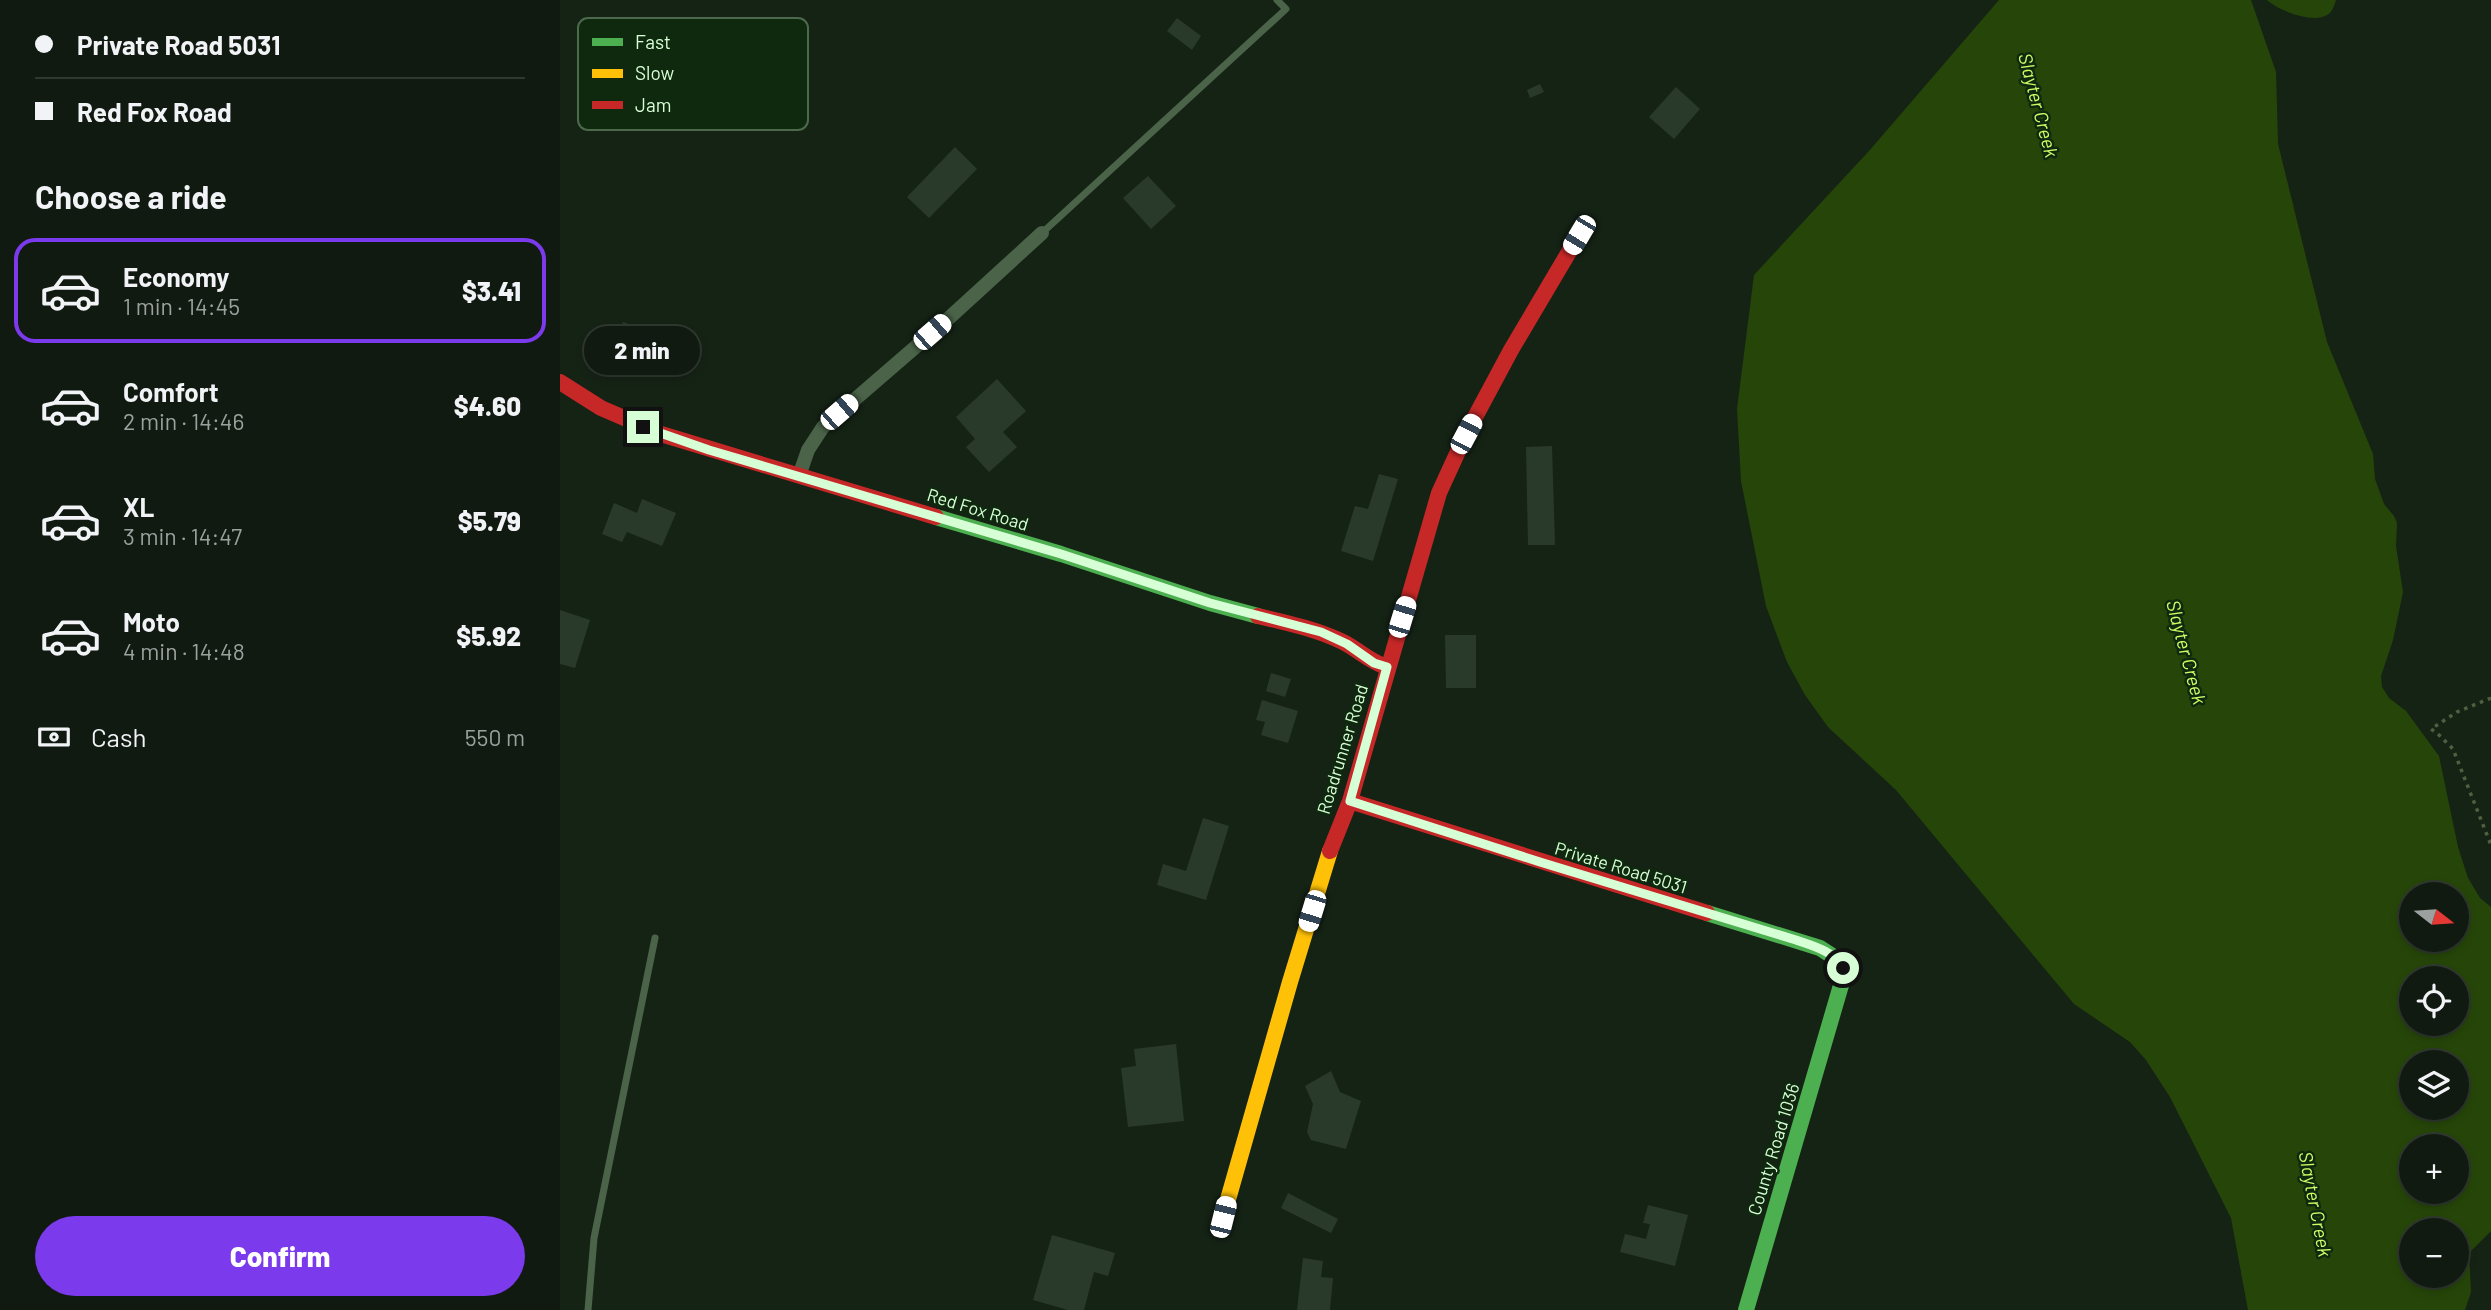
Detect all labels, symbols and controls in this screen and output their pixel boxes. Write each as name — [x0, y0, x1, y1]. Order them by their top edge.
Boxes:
legend — [578, 18, 808, 130]
text: Private Road 5031 — [77, 29, 280, 60]
text: Fast — [635, 30, 671, 53]
water label: Slayter Creek — [2014, 50, 2064, 160]
text: Slow — [635, 61, 674, 84]
text: Jam — [635, 93, 671, 116]
text: Red Fox Road — [77, 96, 232, 127]
text: Choose a ride — [35, 177, 227, 215]
car — [1560, 212, 1599, 258]
icon: car — [39, 259, 102, 322]
text: Economy — [123, 261, 229, 292]
text: $3.41 — [462, 275, 521, 306]
text: 1 min · 14:45 — [123, 292, 240, 320]
car — [910, 310, 955, 354]
callout: 2 min — [585, 326, 701, 374]
text: 2 min — [614, 336, 670, 364]
icon: car — [39, 374, 102, 437]
text: Comfort — [123, 376, 219, 407]
text: $4.60 — [454, 390, 521, 421]
car — [817, 390, 862, 434]
text: 2 min · 14:46 — [123, 407, 244, 435]
route end — [627, 411, 659, 443]
car — [1447, 411, 1486, 457]
street label: Red Fox Road — [925, 483, 1031, 535]
icon: car — [39, 489, 102, 552]
text: XL — [123, 491, 154, 522]
text: $5.79 — [458, 505, 521, 536]
text: 3 min · 14:47 — [123, 522, 242, 550]
car — [1386, 594, 1419, 640]
water label: Slayter Creek — [2162, 597, 2212, 707]
icon: car — [39, 604, 102, 667]
text: Moto — [123, 606, 180, 637]
text: $5.92 — [456, 620, 521, 651]
text: 4 min · 14:48 — [123, 637, 245, 665]
street label: Roadrunner Road — [1312, 681, 1372, 817]
icon: cash — [35, 718, 73, 756]
text: Cash — [91, 721, 146, 752]
text: 550 m — [465, 723, 525, 751]
street label: Private Road 5031 — [1552, 836, 1690, 898]
north arrow — [2399, 882, 2469, 952]
map controls — [2399, 882, 2469, 1288]
car — [1296, 888, 1329, 934]
route start — [1827, 952, 1859, 984]
button: locate — [2399, 966, 2469, 1036]
button: layers — [2399, 1050, 2469, 1120]
street label: County Road 1036 — [1742, 1080, 1804, 1218]
button: + — [2399, 1134, 2469, 1204]
water label: Slayter Creek — [2295, 1149, 2338, 1259]
car — [1208, 1194, 1239, 1240]
button: Confirm — [35, 1216, 525, 1296]
button: − — [2399, 1218, 2469, 1288]

